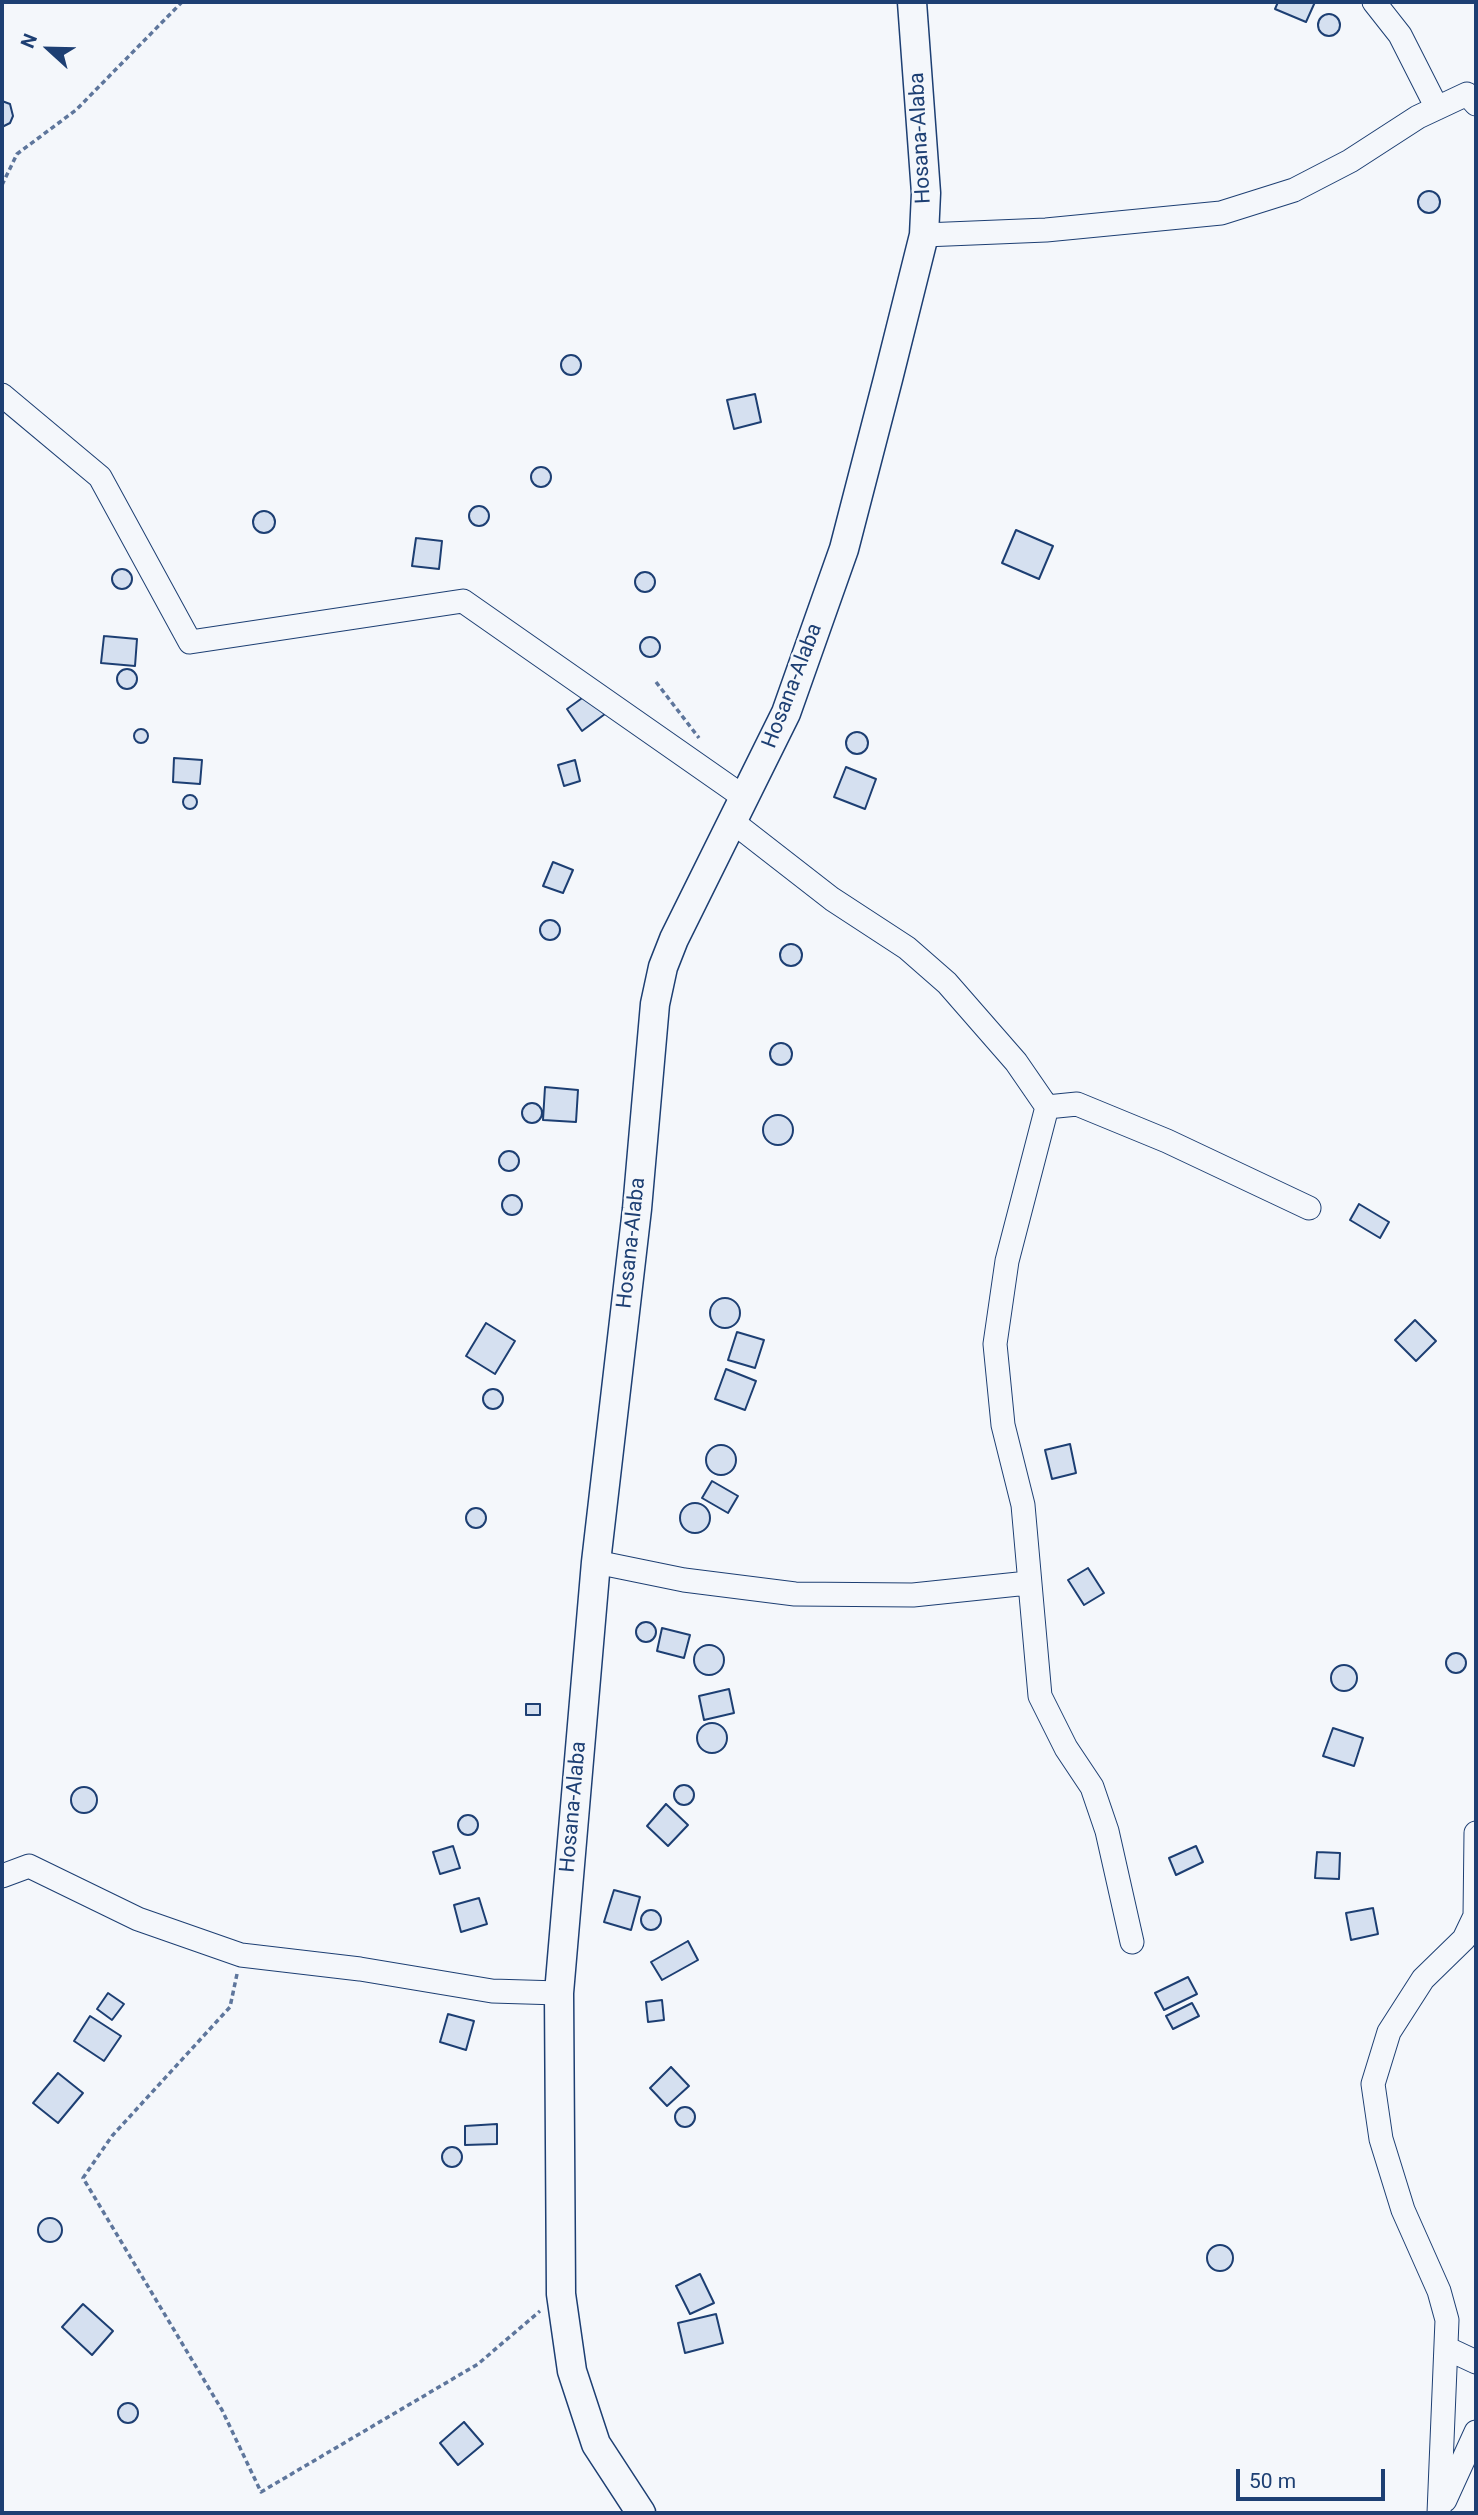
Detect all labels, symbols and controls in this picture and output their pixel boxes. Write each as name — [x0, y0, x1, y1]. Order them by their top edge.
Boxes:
north arrow — [14, 14, 84, 84]
text: N — [16, 30, 42, 51]
street label: Hosana-Alaba — [905, 72, 937, 204]
street label: Hosana-Alaba — [758, 620, 828, 752]
street label: Hosana-Alaba — [613, 1176, 651, 1310]
street label: Hosana-Alaba — [556, 1740, 592, 1874]
scale bar — [1240, 2456, 1389, 2500]
text: 50 m — [1249, 2469, 1296, 2493]

